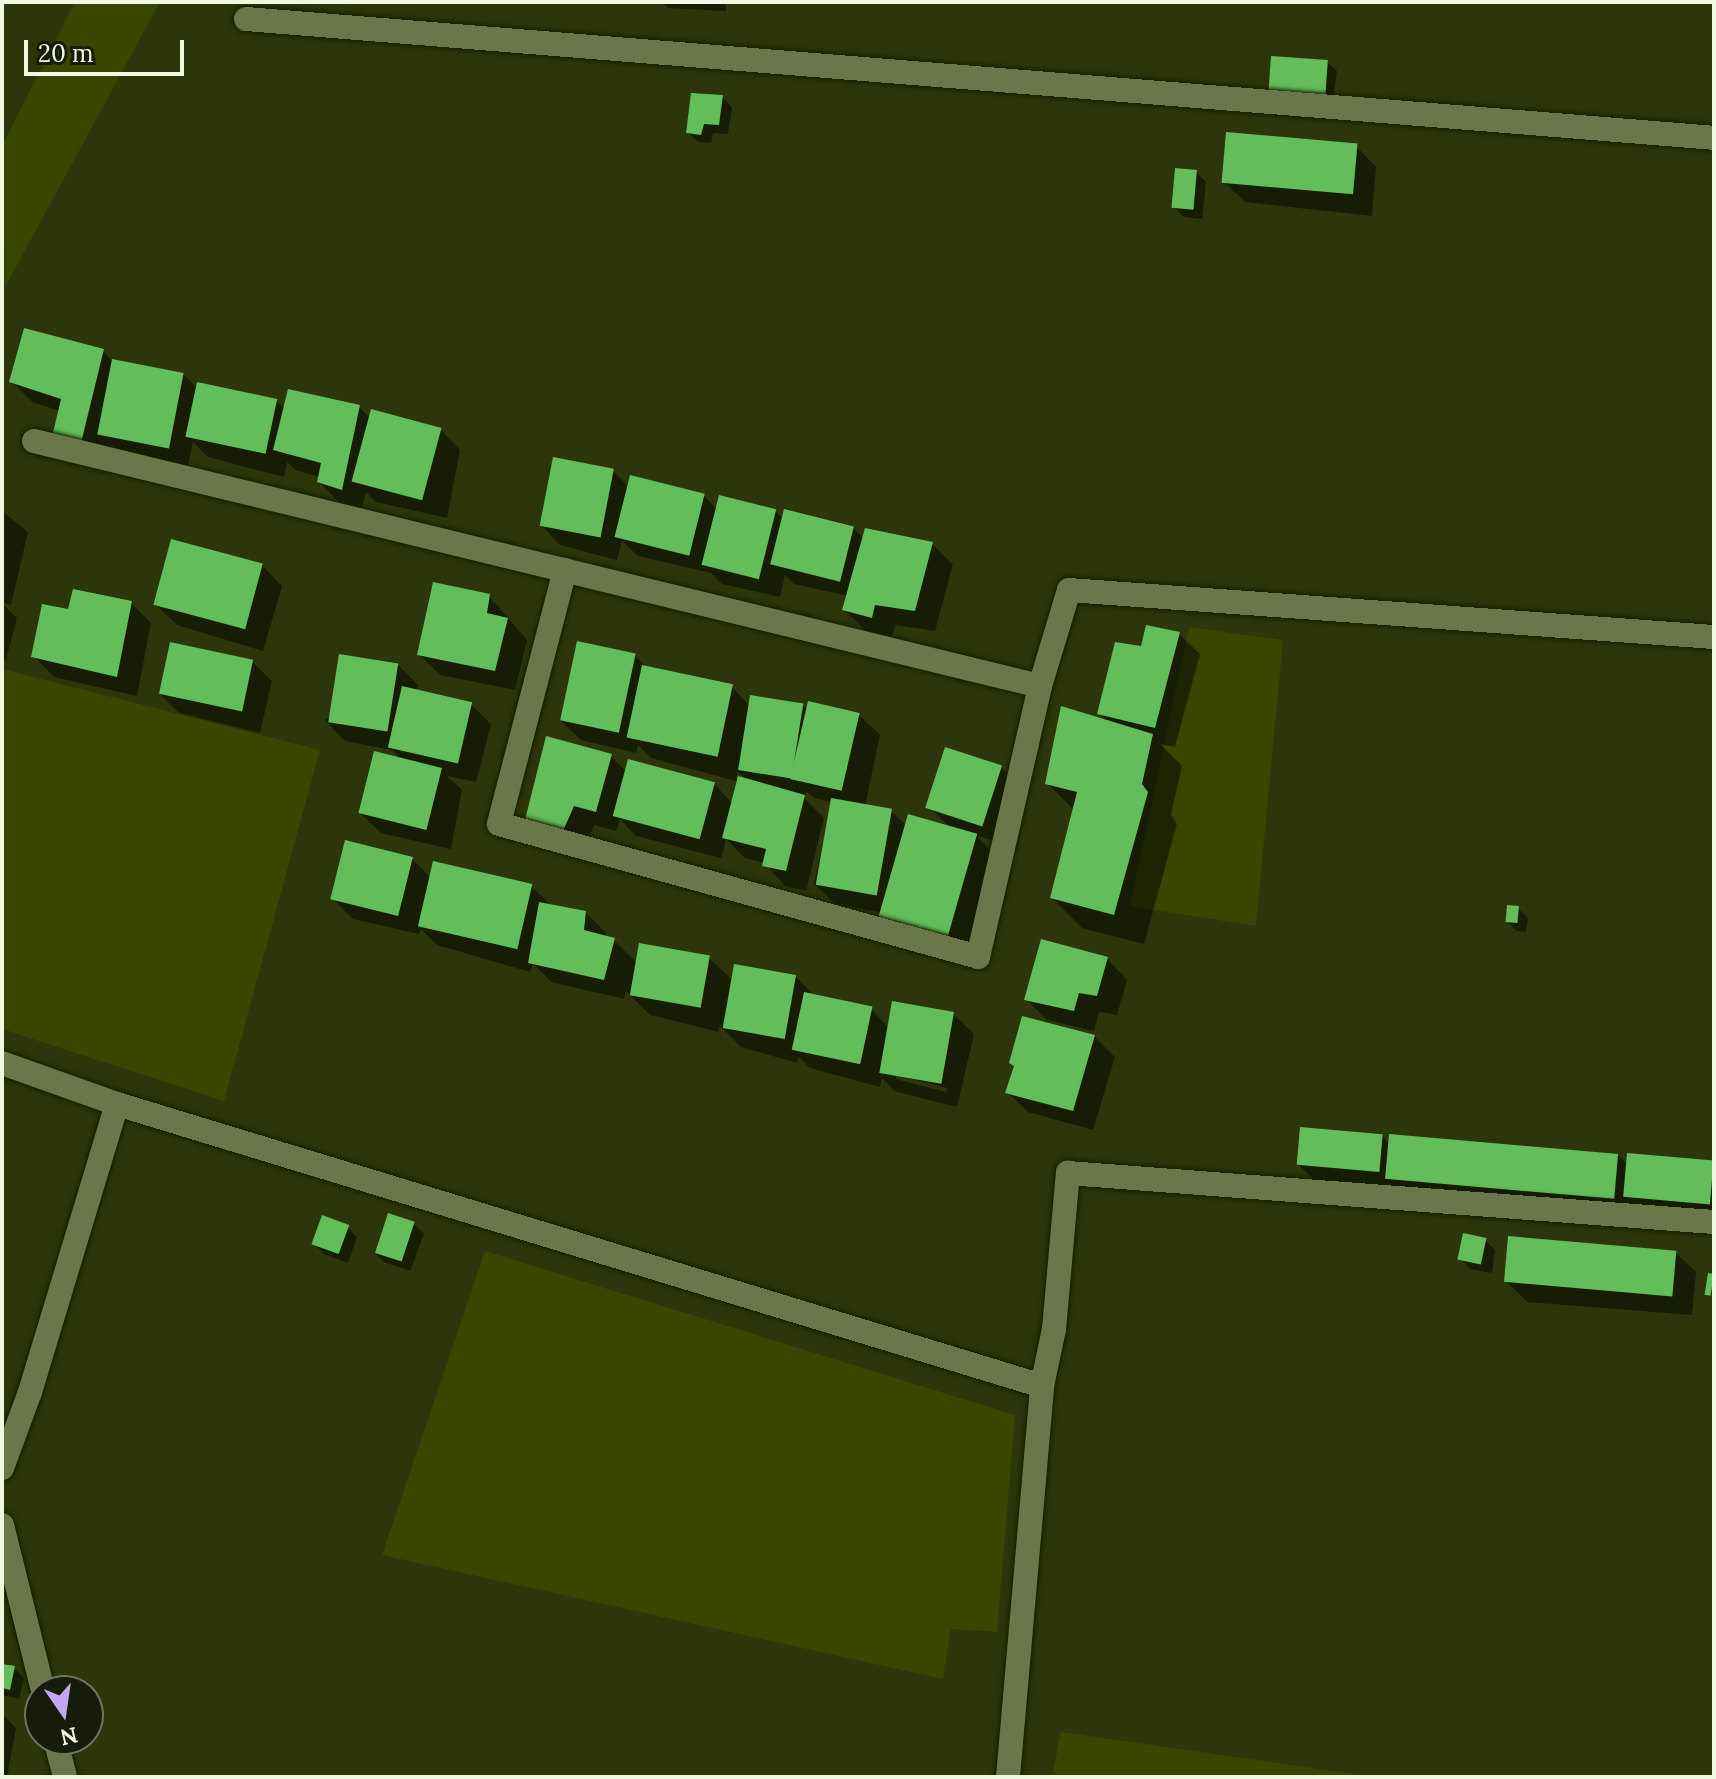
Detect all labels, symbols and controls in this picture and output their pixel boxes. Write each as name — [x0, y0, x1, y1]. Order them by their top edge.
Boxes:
scale bar — [28, 24, 188, 74]
text: 20 m — [38, 38, 94, 69]
north arrow — [24, 1675, 104, 1755]
text: N — [58, 1721, 80, 1752]

